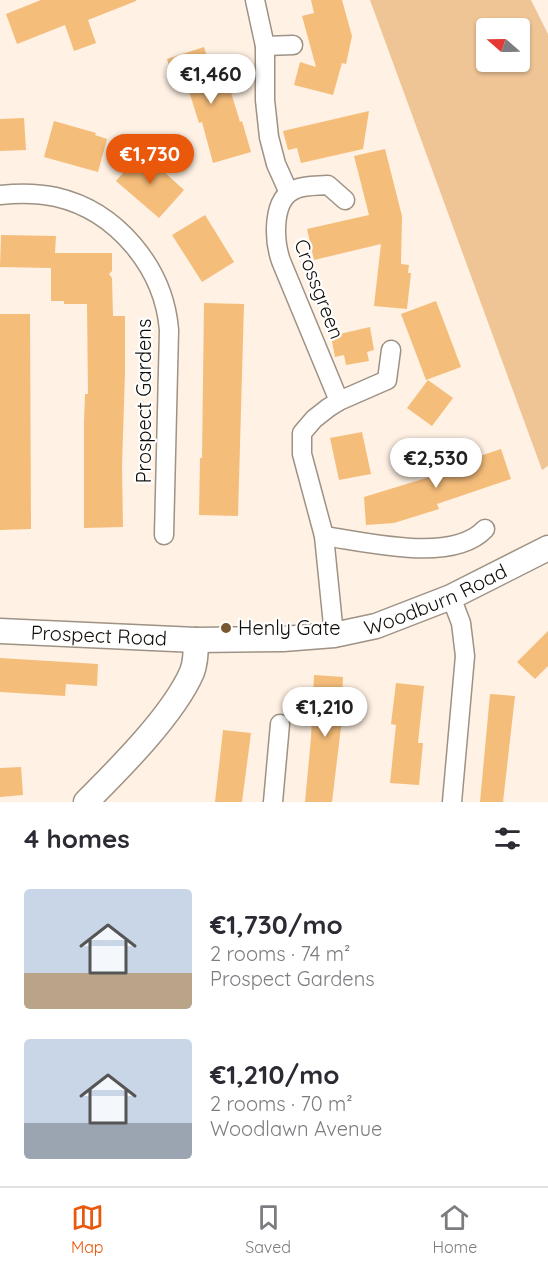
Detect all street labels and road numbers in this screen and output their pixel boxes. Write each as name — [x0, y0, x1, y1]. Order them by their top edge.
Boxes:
street label: Crossgreen — [289, 235, 350, 342]
street label: Prospect Gardens — [131, 319, 156, 483]
street label: Woodburn Road — [362, 558, 511, 640]
street label: Prospect Road — [30, 619, 168, 651]

